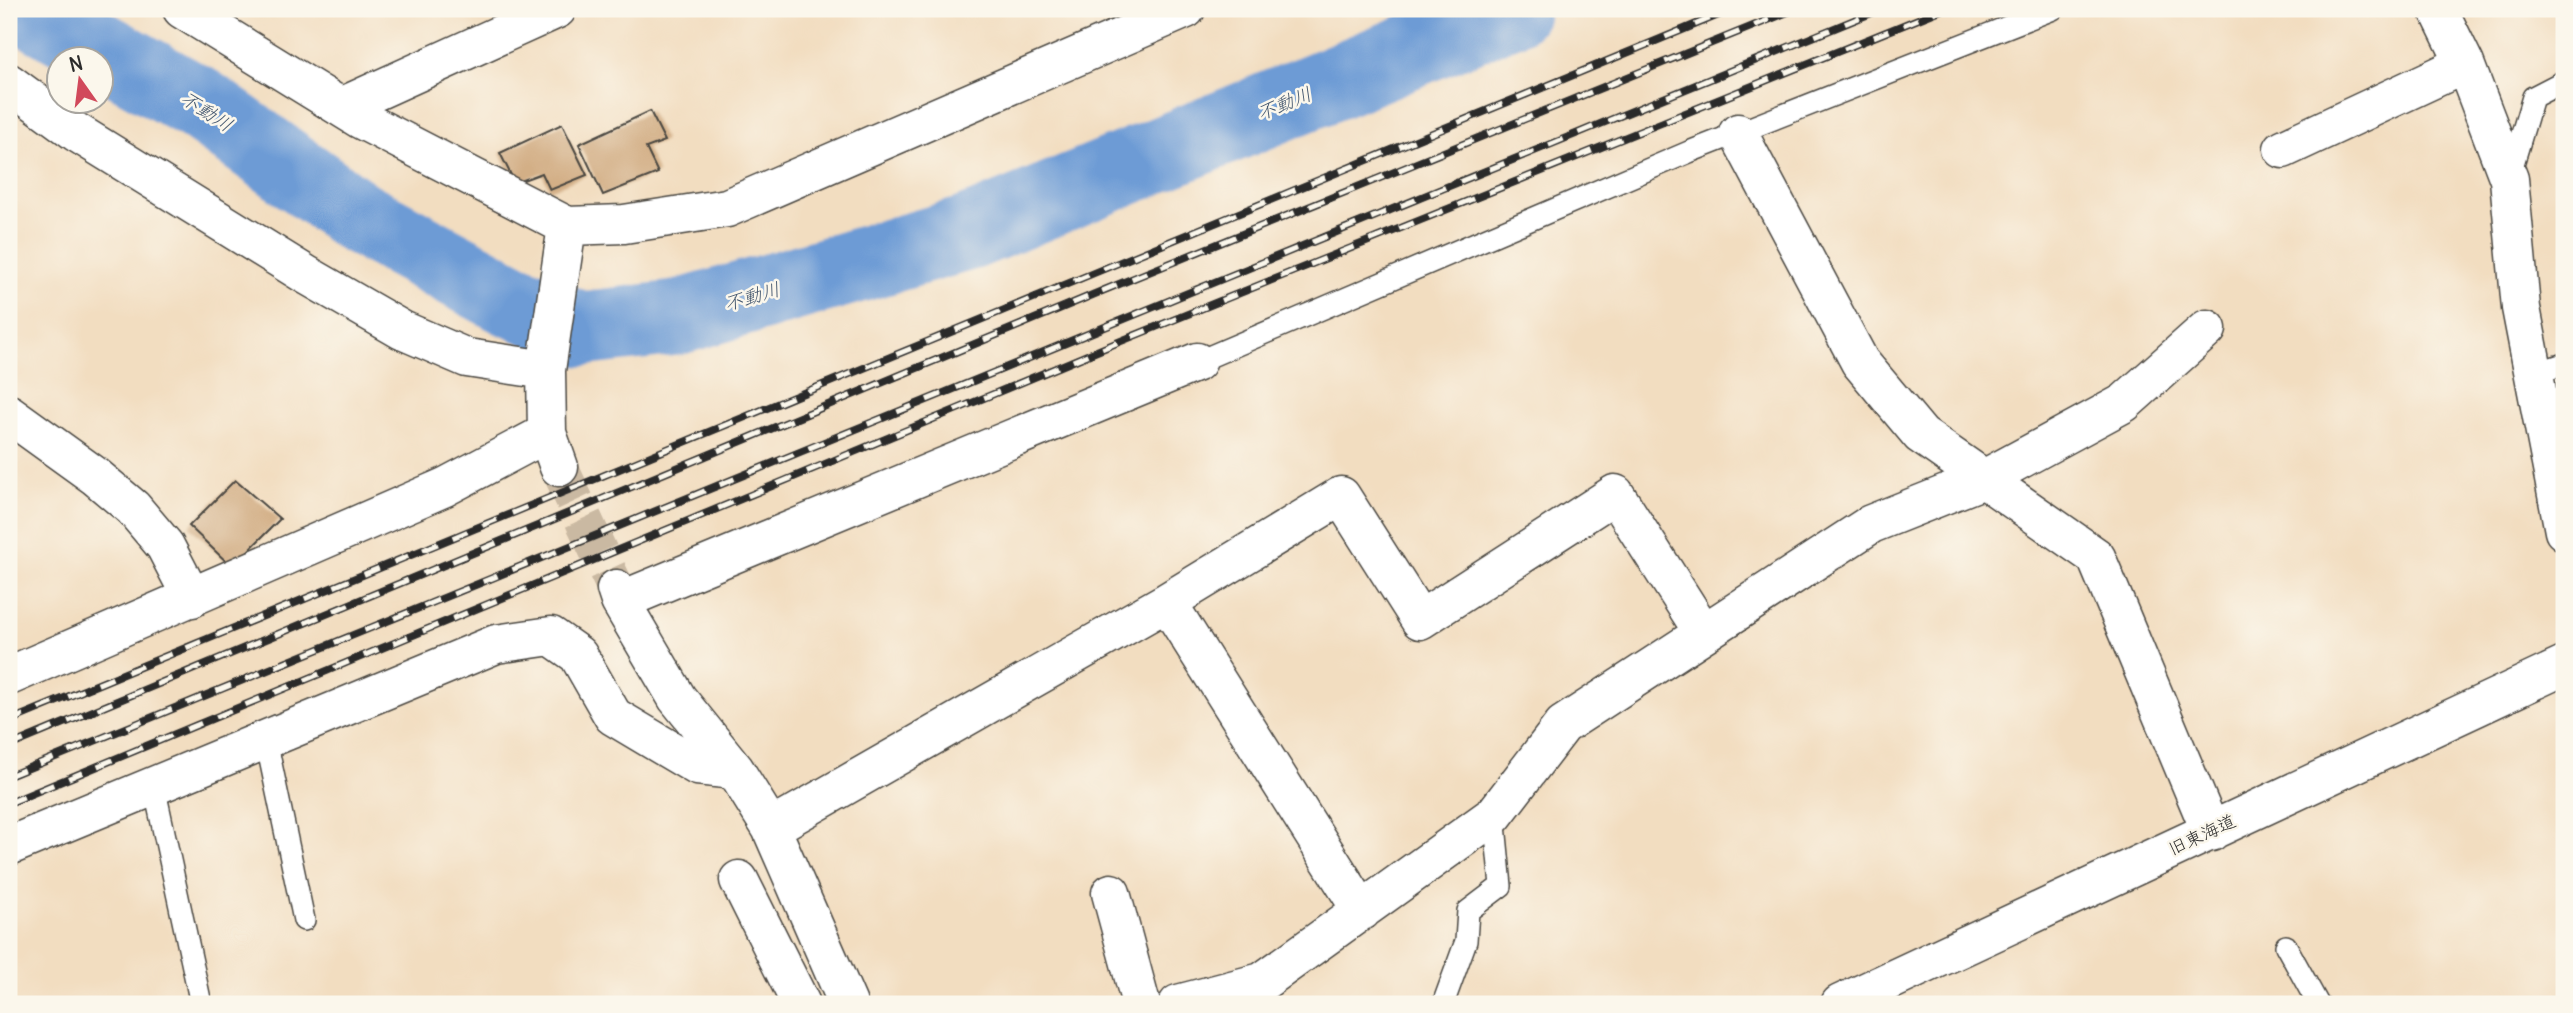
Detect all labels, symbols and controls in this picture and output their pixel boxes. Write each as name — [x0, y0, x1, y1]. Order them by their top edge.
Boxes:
north arrow — [46, 46, 116, 116]
text: N — [67, 50, 85, 77]
water label: 不動川 — [1253, 81, 1315, 125]
water label: 不動川 — [177, 85, 237, 137]
water label: 不動川 — [721, 277, 783, 315]
street label: 旧東海道 — [2164, 809, 2239, 860]

